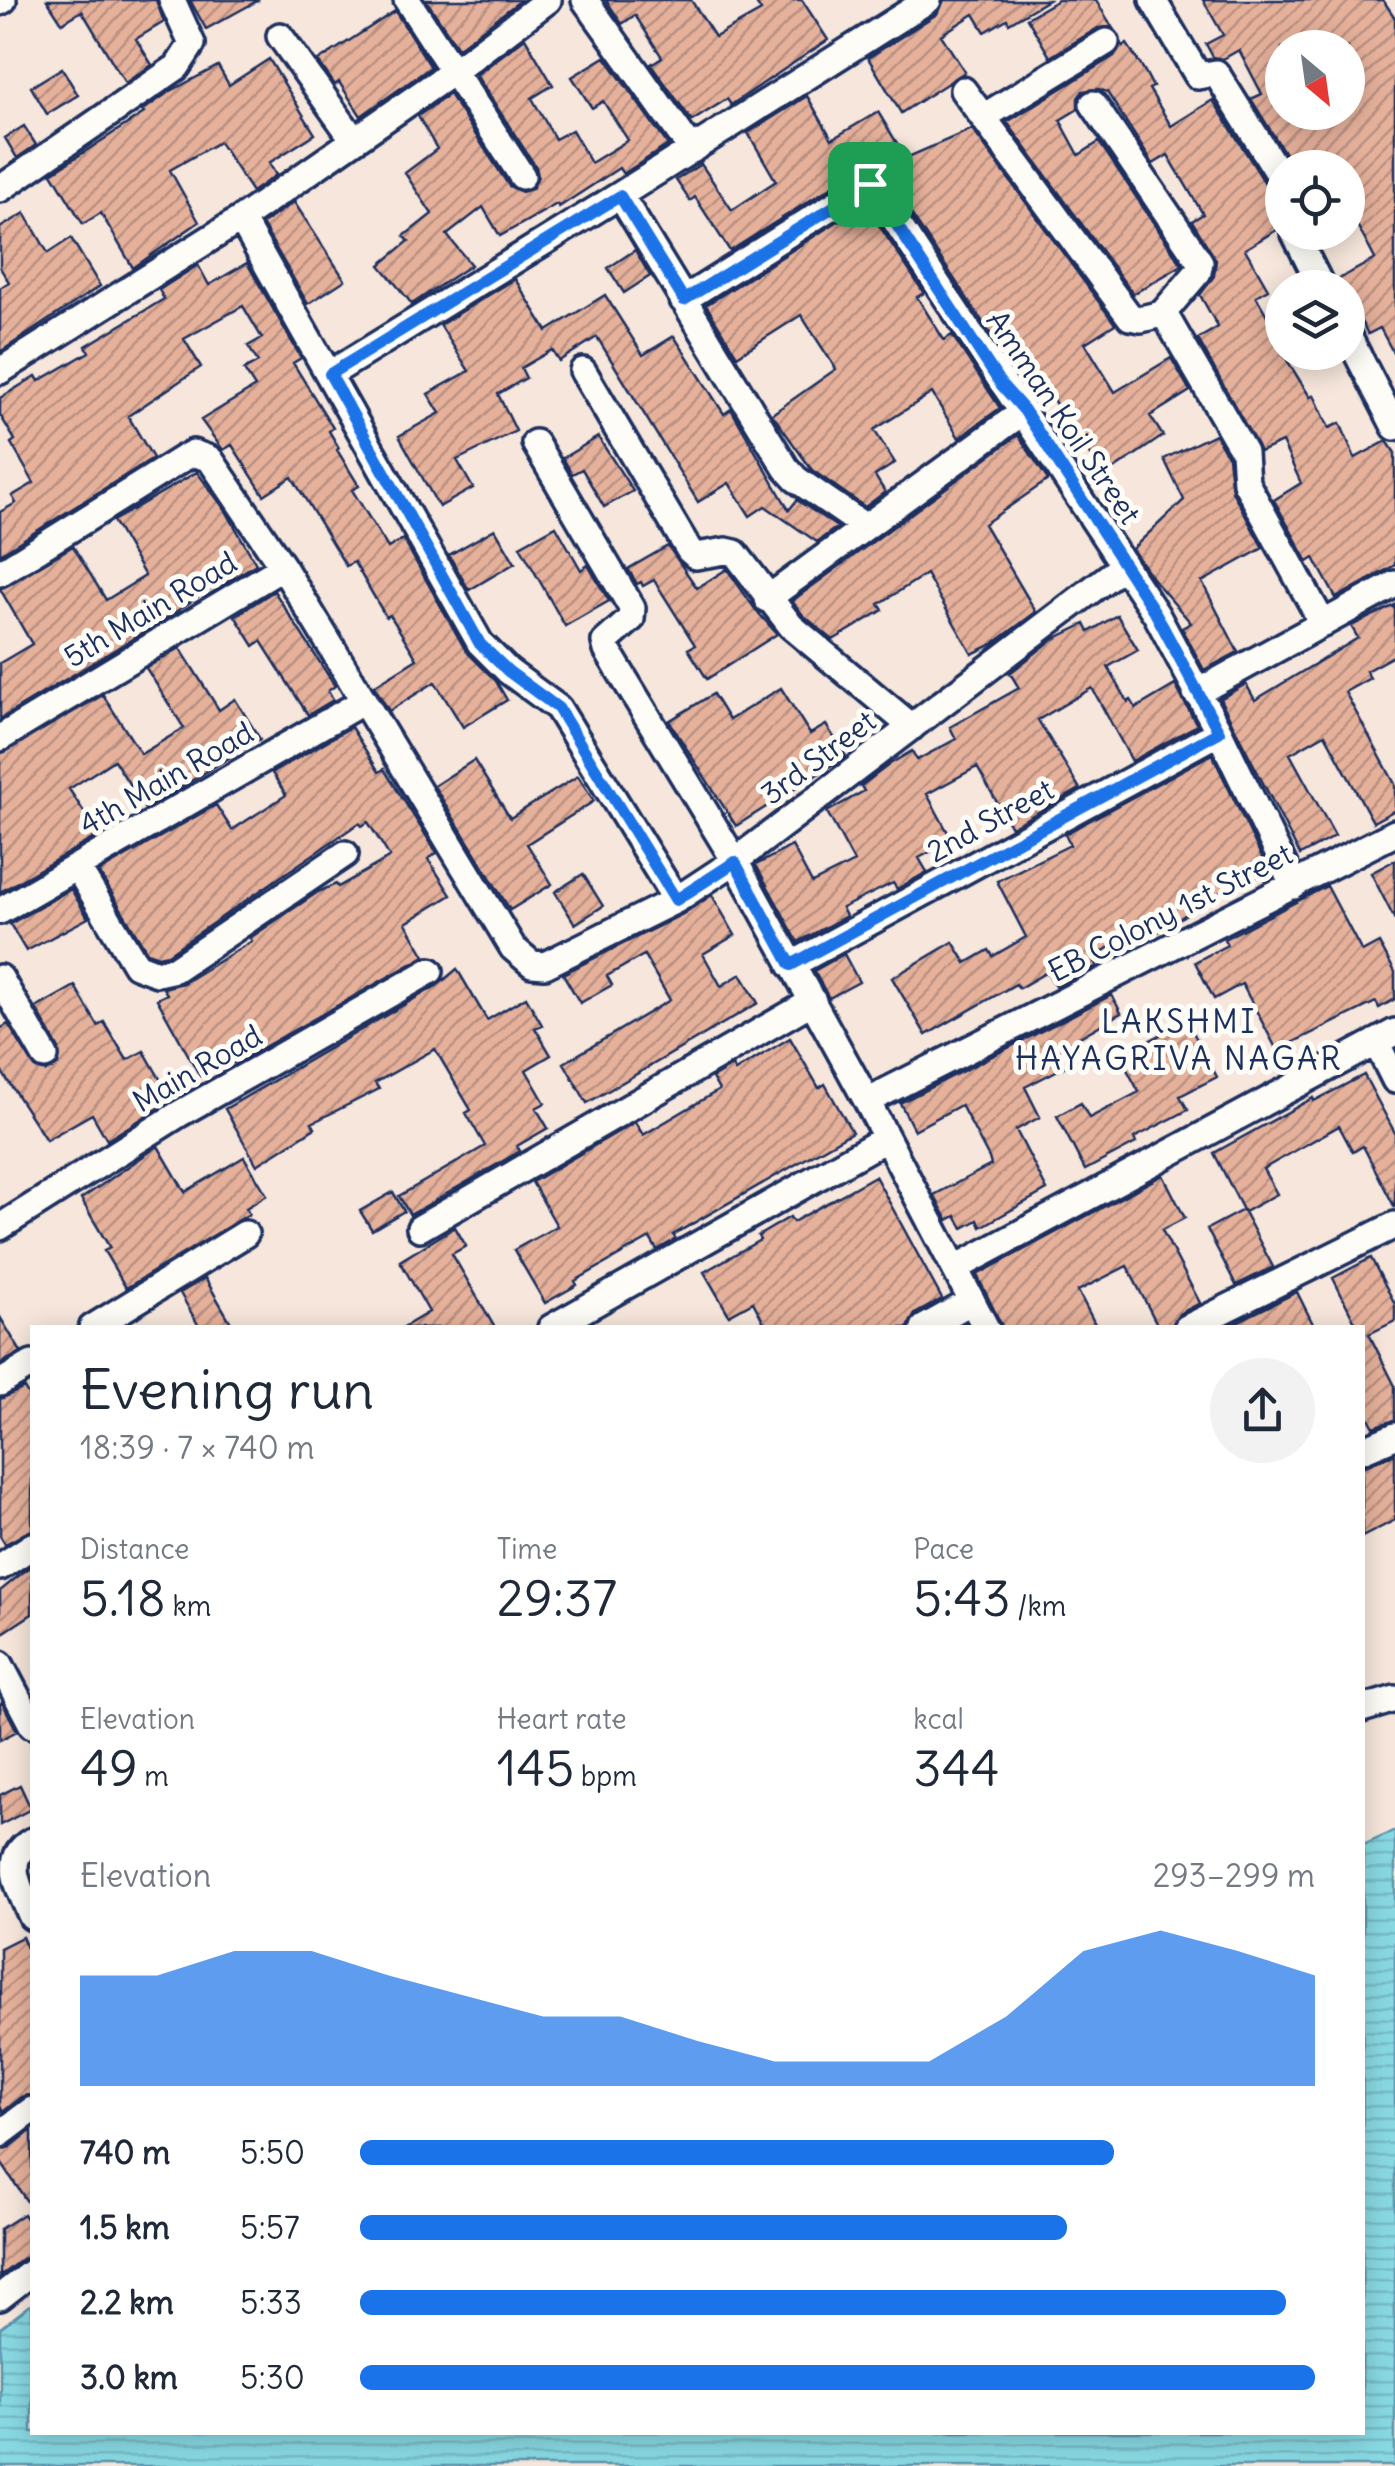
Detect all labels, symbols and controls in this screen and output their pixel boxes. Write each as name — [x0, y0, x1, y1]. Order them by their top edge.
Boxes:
north arrow — [1265, 30, 1365, 130]
map controls — [1265, 30, 1365, 370]
pin — [828, 142, 913, 227]
button: locate — [1265, 150, 1365, 250]
icon: arrive — [843, 157, 898, 212]
button: layers — [1265, 270, 1365, 370]
street label: Amman Koil Street — [979, 303, 1149, 531]
street label: 5th Main Road — [57, 543, 243, 675]
street label: 3rd Street — [753, 702, 883, 812]
street label: 4th Main Road — [72, 713, 260, 843]
street label: 2nd Street — [920, 770, 1060, 870]
street label: EB Colony 1st Street — [1042, 834, 1298, 990]
district label: LAKSHMI HAYAGRIVA NAGAR — [1015, 1001, 1343, 1079]
street label: Main Road — [126, 1016, 268, 1120]
text: Evening run — [80, 1355, 374, 1424]
button: share — [1210, 1358, 1315, 1463]
text: 18:39 · 7 × 740 m — [80, 1427, 315, 1468]
text: Distance — [80, 1531, 189, 1567]
text: Time — [497, 1531, 557, 1567]
text: Pace — [913, 1531, 974, 1567]
text: 5.18 — [80, 1567, 166, 1630]
text: 29:37 — [497, 1567, 617, 1630]
text: 5:43 — [913, 1567, 1011, 1630]
text: km — [166, 1588, 211, 1624]
text: /km — [1011, 1588, 1066, 1624]
text: Elevation — [80, 1701, 195, 1737]
text: Heart rate — [497, 1701, 627, 1737]
text: kcal — [913, 1701, 964, 1737]
text: 49 — [80, 1737, 138, 1800]
text: 145 — [497, 1737, 574, 1800]
text: 344 — [913, 1737, 1000, 1800]
text: m — [138, 1758, 169, 1794]
text: bpm — [574, 1758, 637, 1794]
text: Elevation — [80, 1855, 211, 1896]
text: 293–299 m — [1153, 1855, 1315, 1896]
text: 740 m — [80, 2132, 170, 2173]
text: 5:50 — [240, 2132, 305, 2173]
text: 1.5 km — [80, 2207, 170, 2248]
text: 5:57 — [240, 2207, 300, 2248]
text: 2.2 km — [80, 2282, 174, 2323]
text: 5:33 — [240, 2282, 302, 2323]
text: 3.0 km — [80, 2357, 178, 2398]
text: 5:30 — [240, 2357, 305, 2398]

